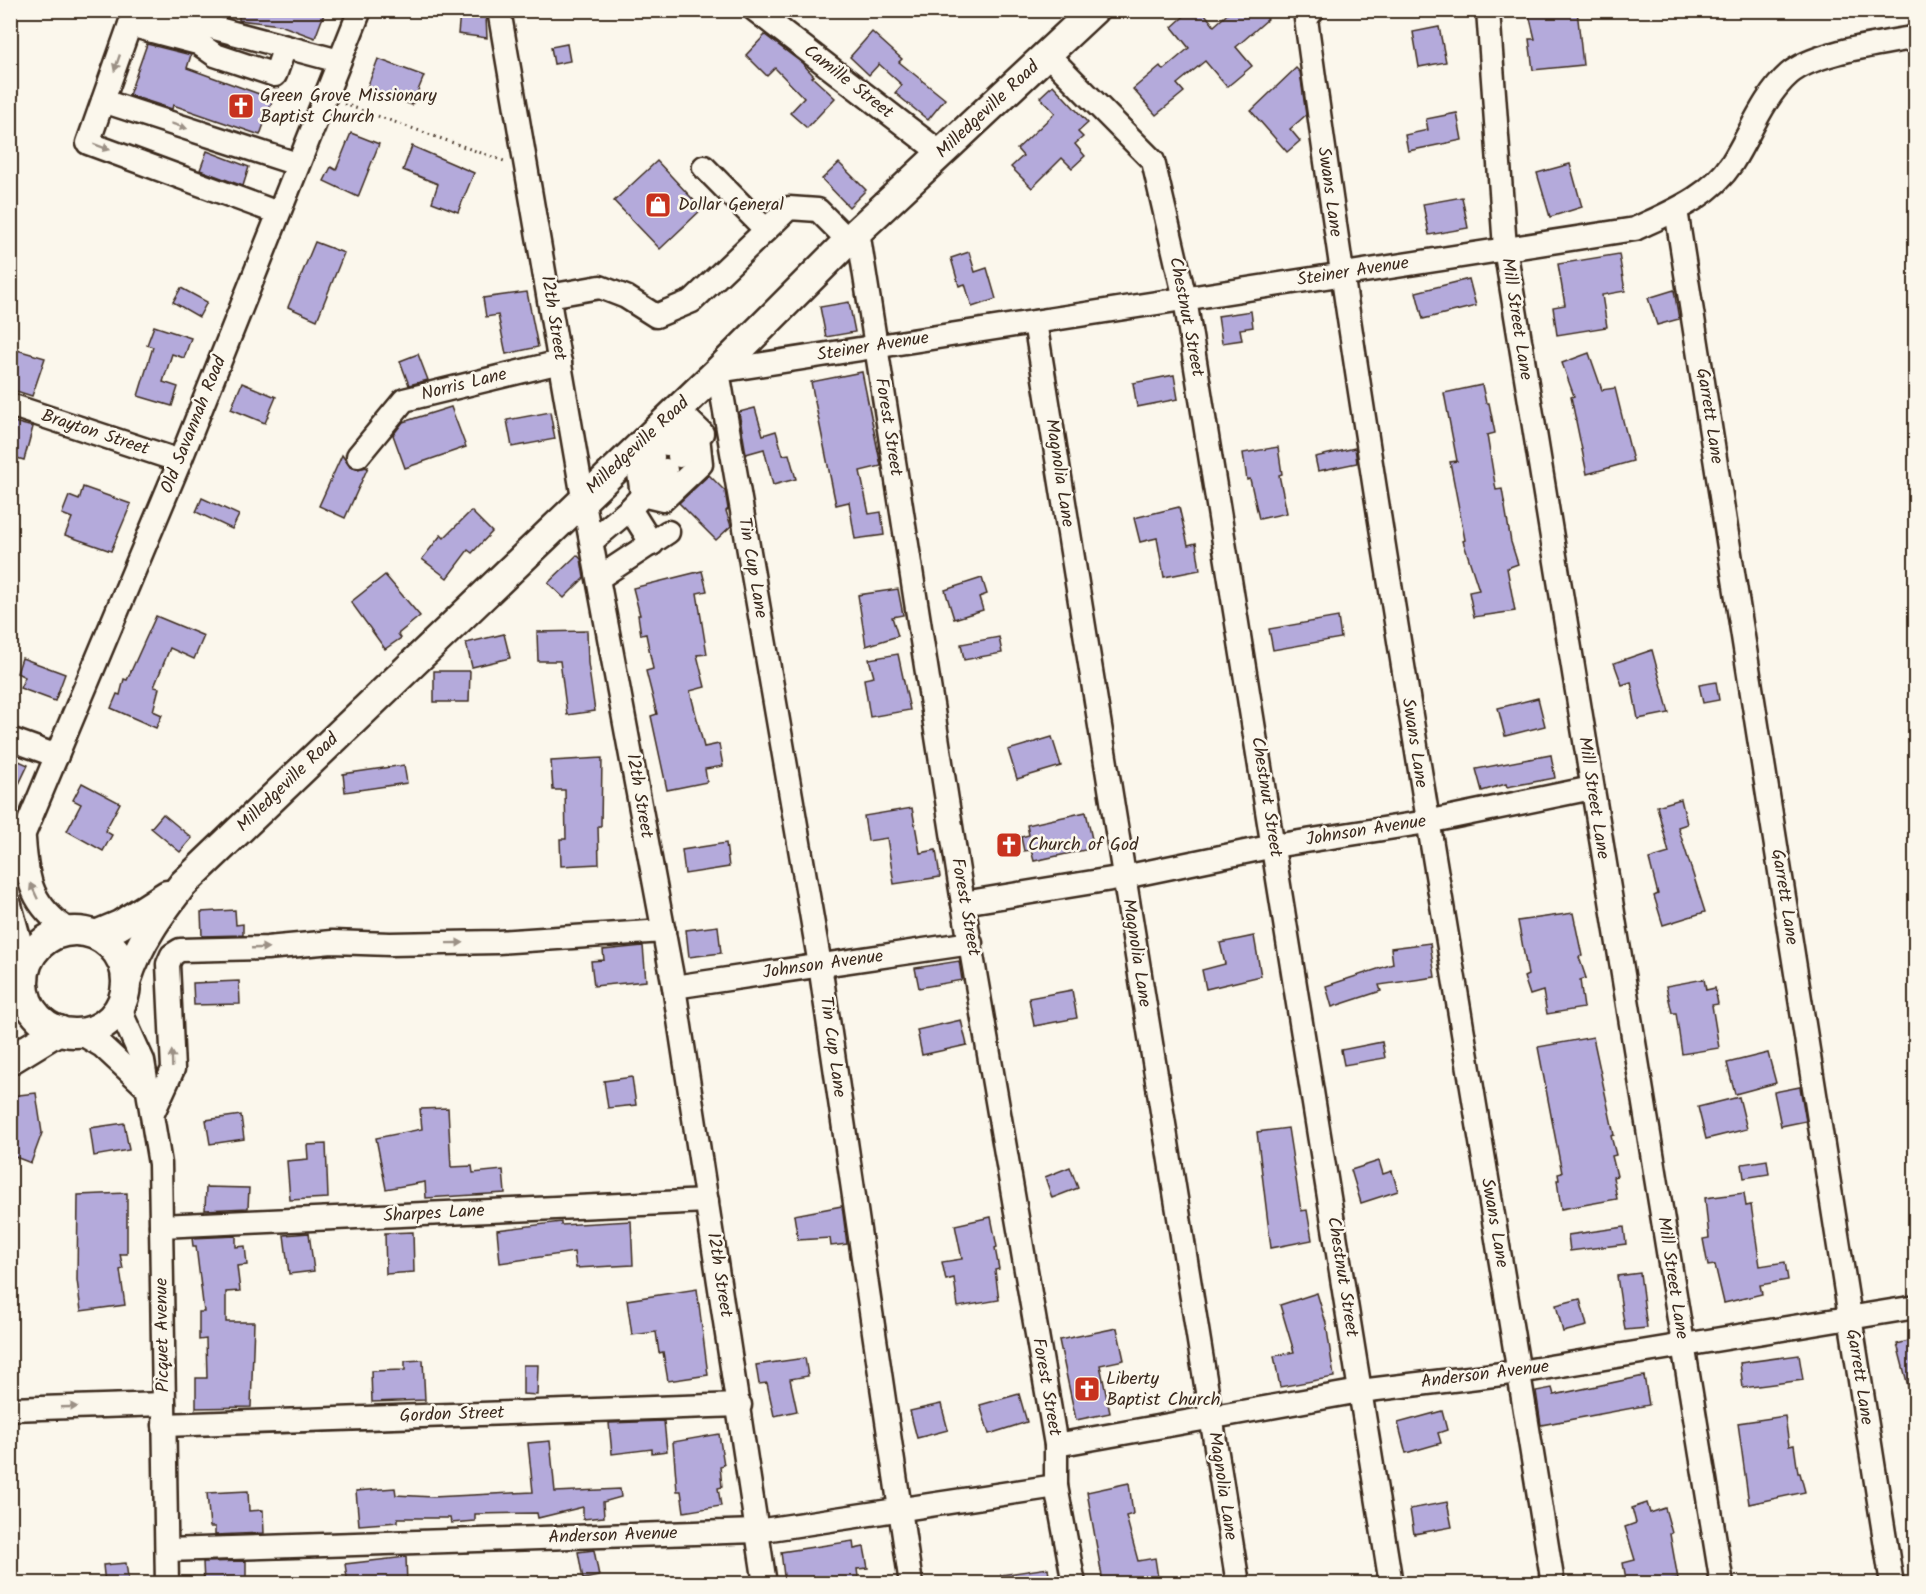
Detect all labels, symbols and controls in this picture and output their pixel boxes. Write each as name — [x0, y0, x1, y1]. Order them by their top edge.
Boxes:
street label: Camille Street — [797, 37, 900, 127]
street label: Milledgeville Road — [929, 53, 1047, 166]
one-way arrow — [111, 54, 121, 72]
place label: Green Grove Missionary Baptist Church — [260, 82, 437, 132]
church icon: Green Grove Missionary Baptist Church — [226, 91, 256, 121]
one-way arrow — [170, 121, 188, 131]
one-way arrow — [93, 143, 111, 153]
street label: Swans Lane — [1308, 145, 1350, 239]
shop icon: Dollar General — [643, 190, 673, 220]
place label: Dollar General — [678, 191, 784, 220]
street label: Steiner Avenue — [1295, 249, 1411, 295]
street label: Chestnut Street — [1160, 255, 1212, 380]
street label: Mill Street Lane — [1492, 256, 1540, 382]
street label: 12th Street — [532, 273, 574, 364]
street label: Steiner Avenue — [815, 324, 931, 370]
street label: Old Savannah Road — [153, 351, 235, 498]
street label: Norris Lane — [418, 360, 510, 410]
street label: Garrett Lane — [1687, 366, 1731, 466]
street label: Forest Street — [866, 376, 910, 479]
street label: Milledgeville Road — [579, 389, 697, 502]
street label: Brayton Street — [37, 402, 154, 464]
street label: Magnolia Lane — [1036, 417, 1082, 529]
street label: Tin Cup Lane — [729, 515, 775, 621]
street label: Swans Lane — [1393, 696, 1435, 790]
street label: Milledgeville Road — [230, 726, 347, 840]
street label: Chestnut Street — [1242, 735, 1290, 860]
street label: Mill Street Lane — [1569, 735, 1617, 861]
street label: 12th Street — [617, 751, 661, 842]
street label: Johnson Avenue — [1304, 807, 1428, 855]
church icon: Church of God — [994, 830, 1024, 860]
place label: Church of God — [1028, 831, 1139, 860]
street label: Garrett Lane — [1762, 847, 1806, 947]
street label: Forest Street — [942, 856, 988, 959]
one-way arrow — [29, 883, 38, 900]
street label: Magnolia Lane — [1113, 897, 1159, 1009]
one-way arrow — [446, 938, 465, 948]
street label: Johnson Avenue — [761, 942, 885, 988]
one-way arrow — [251, 944, 270, 953]
street label: Tin Cup Lane — [811, 995, 853, 1099]
one-way arrow — [168, 1050, 177, 1069]
street label: Swans Lane — [1472, 1176, 1516, 1270]
street label: Sharpes Lane — [383, 1197, 485, 1231]
street label: Chestnut Street — [1318, 1215, 1366, 1340]
street label: Mill Street Lane — [1648, 1215, 1696, 1341]
street label: 12th Street — [698, 1230, 740, 1321]
street label: Picquet Avenue — [148, 1277, 178, 1393]
street label: Garrett Lane — [1837, 1327, 1881, 1427]
street label: Forest Street — [1023, 1336, 1069, 1439]
street label: Anderson Avenue — [1419, 1353, 1551, 1397]
place label: Liberty Baptist Church — [1106, 1365, 1220, 1415]
church icon: Liberty Baptist Church — [1072, 1374, 1102, 1404]
street label: Gordon Street — [399, 1399, 506, 1431]
one-way arrow — [59, 1403, 78, 1412]
street label: Magnolia Lane — [1199, 1430, 1245, 1542]
street label: Anderson Avenue — [548, 1519, 678, 1553]

